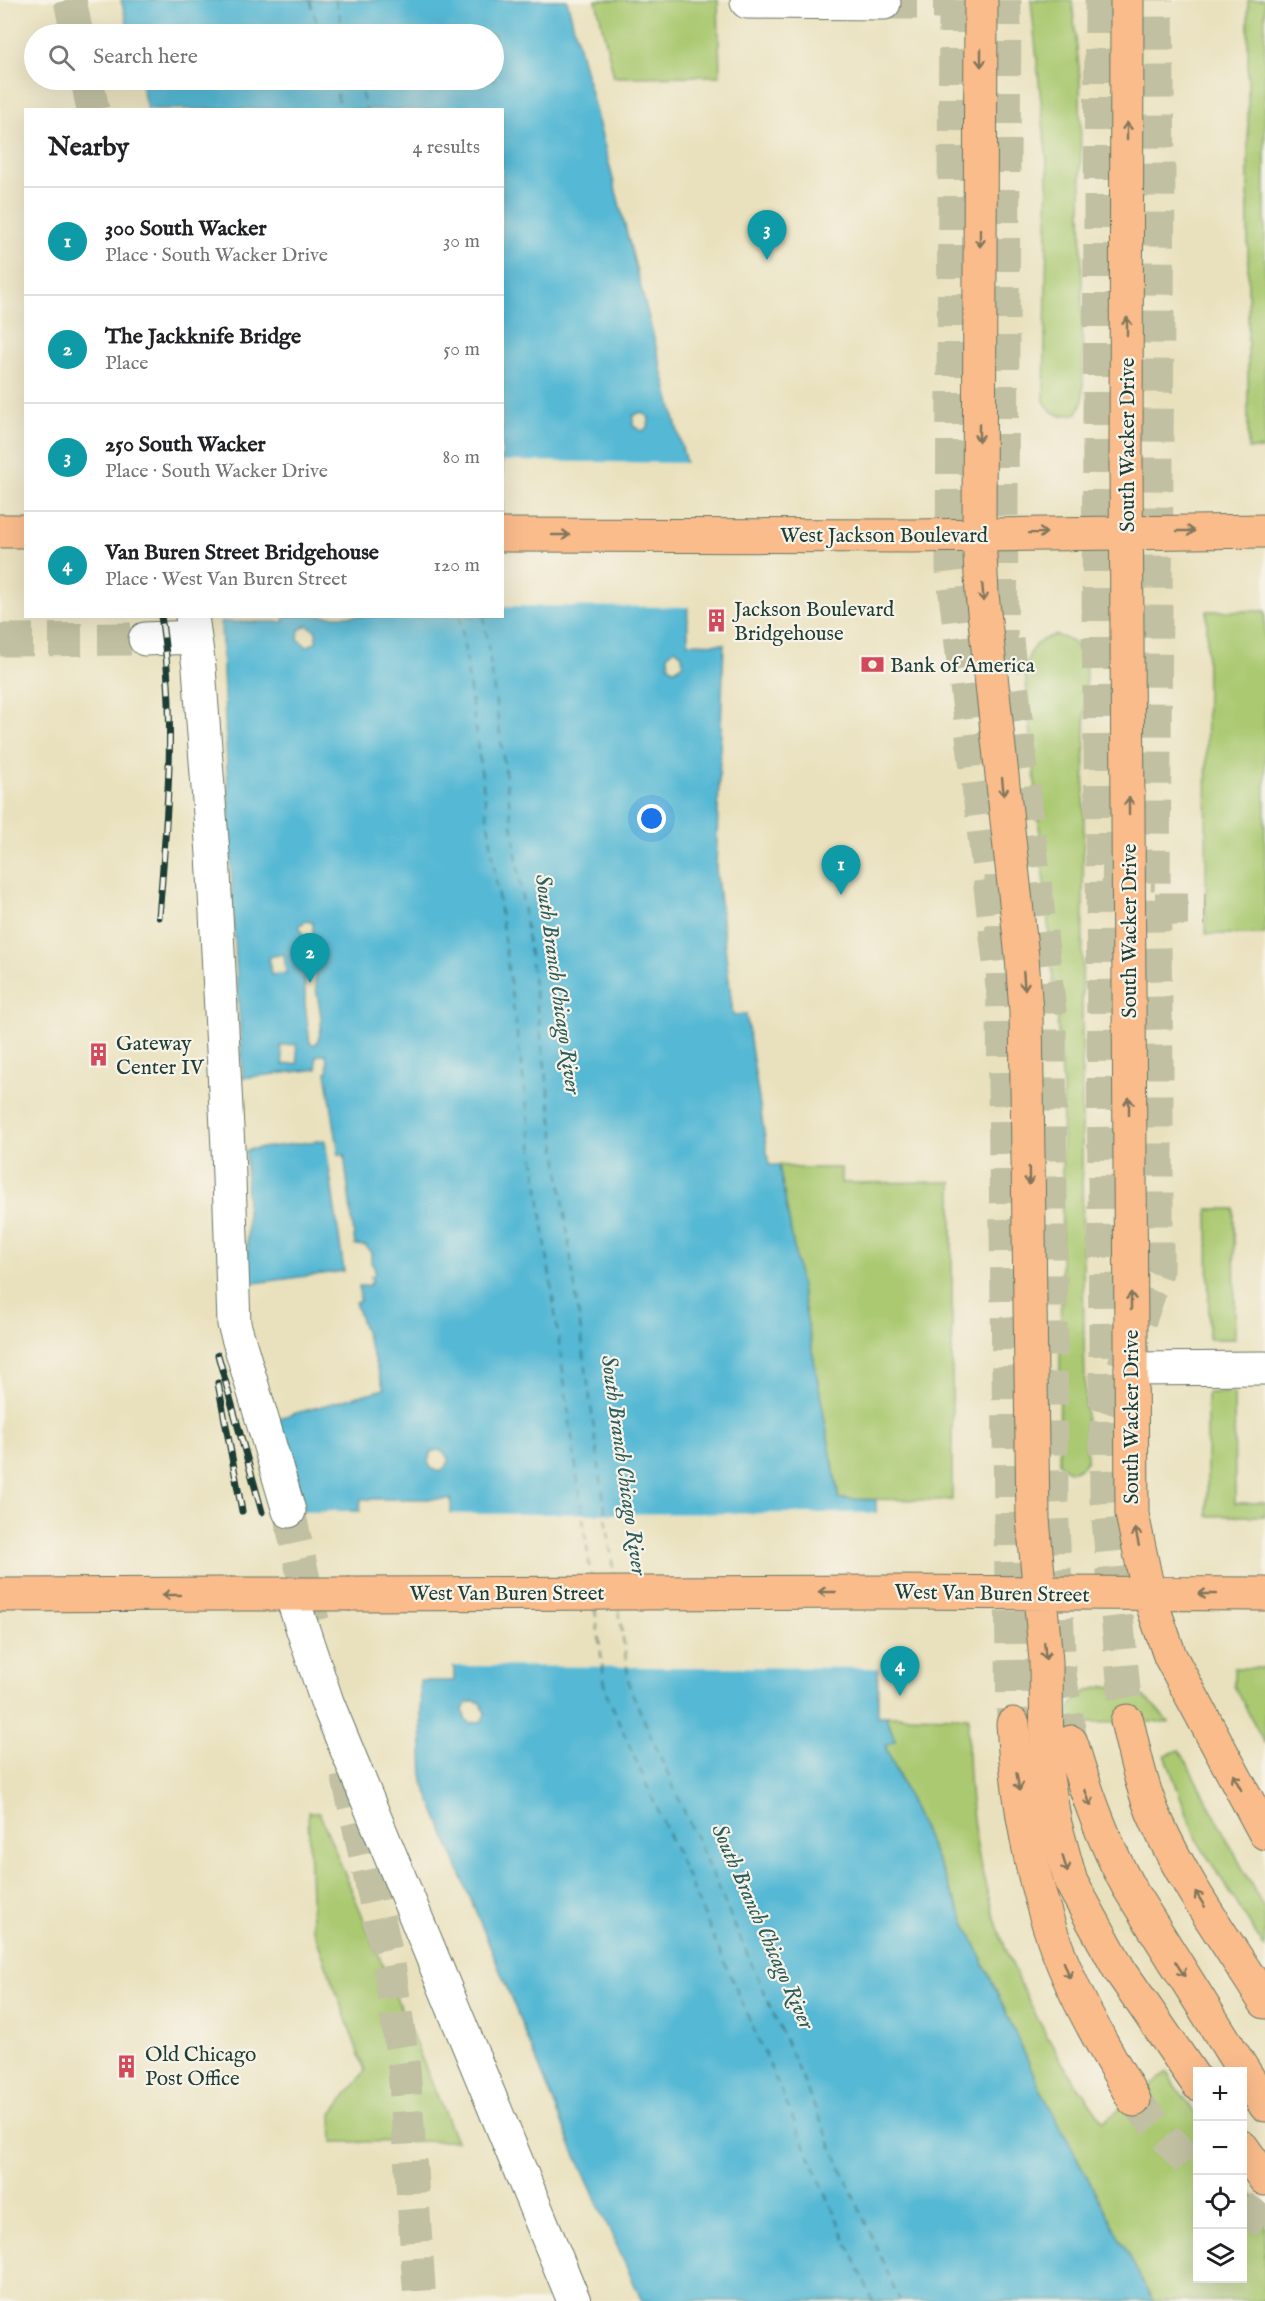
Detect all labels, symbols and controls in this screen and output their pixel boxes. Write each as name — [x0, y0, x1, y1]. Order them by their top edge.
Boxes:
search box — [24, 24, 504, 90]
icon: search — [45, 41, 78, 74]
text: Search here — [93, 43, 198, 71]
one-way arrow — [975, 48, 987, 68]
one-way arrow — [1121, 121, 1133, 141]
text: Nearby — [48, 131, 129, 164]
text: 4 results — [413, 135, 480, 160]
pin: 3 — [748, 210, 786, 260]
text: 300 South Wacker — [105, 215, 267, 243]
one-way arrow — [975, 228, 986, 248]
text: 1 — [64, 229, 71, 254]
text: 30 m — [443, 229, 480, 254]
text: Place · South Wacker Drive — [105, 243, 328, 268]
one-way arrow — [1121, 316, 1133, 336]
text: The Jackknife Bridge — [105, 323, 301, 351]
text: 2 — [63, 337, 72, 362]
text: 50 m — [443, 337, 480, 362]
text: Place — [105, 351, 148, 376]
street label: South Wacker Drive — [1115, 357, 1142, 532]
one-way arrow — [973, 423, 985, 443]
text: 250 South Wacker — [105, 431, 266, 459]
text: 3 — [64, 445, 71, 470]
text: 80 m — [443, 445, 480, 470]
text: Place · South Wacker Drive — [105, 459, 328, 484]
street label: West Jackson Boulevard — [780, 523, 989, 550]
one-way arrow — [1176, 525, 1196, 537]
one-way arrow — [1027, 528, 1047, 539]
one-way arrow — [550, 529, 570, 541]
text: Van Buren Street Bridgehouse — [105, 539, 379, 567]
text: 4 — [63, 553, 72, 578]
text: 120 m — [434, 553, 480, 578]
text: Place · West Van Buren Street — [105, 567, 347, 592]
one-way arrow — [977, 583, 988, 603]
place label: Jackson Boulevard Bridgehouse — [732, 597, 895, 648]
building icon: Jackson Boulevard Bridgehouse — [703, 608, 729, 634]
bank icon: Bank of America — [859, 652, 885, 678]
place label: Bank of America — [890, 653, 1036, 680]
one-way arrow — [998, 777, 1009, 796]
one-way arrow — [1123, 796, 1135, 816]
your location — [637, 804, 666, 833]
street label: South Wacker Drive — [1117, 843, 1144, 1018]
pin: 1 — [822, 846, 860, 895]
water label: South Branch Chicago River — [528, 872, 587, 1098]
pin: 2 — [290, 934, 330, 983]
one-way arrow — [1019, 970, 1030, 990]
place label: Gateway Center IV — [116, 1031, 205, 1082]
building icon: Gateway Center IV — [85, 1042, 111, 1068]
one-way arrow — [1123, 1096, 1135, 1116]
one-way arrow — [1023, 1165, 1035, 1185]
one-way arrow — [1125, 1291, 1136, 1311]
street label: South Wacker Drive — [1119, 1329, 1146, 1504]
water label: South Branch Chicago River — [594, 1353, 653, 1579]
one-way arrow — [1130, 1528, 1142, 1547]
street label: West Van Buren Street — [894, 1579, 1090, 1610]
street label: West Van Buren Street — [409, 1581, 605, 1608]
one-way arrow — [817, 1586, 837, 1598]
one-way arrow — [1197, 1588, 1217, 1600]
one-way arrow — [162, 1589, 182, 1601]
one-way arrow — [1040, 1640, 1051, 1660]
pin: 4 — [880, 1646, 920, 1696]
one-way arrow — [1012, 1771, 1023, 1791]
one-way arrow — [1231, 1773, 1242, 1791]
one-way arrow — [1083, 1788, 1094, 1807]
water label: South Branch Chicago River — [704, 1820, 821, 2035]
one-way arrow — [1061, 1854, 1072, 1873]
one-way arrow — [1194, 1891, 1206, 1908]
one-way arrow — [1062, 1960, 1073, 1979]
one-way arrow — [1175, 1960, 1187, 1977]
place label: Old Chicago Post Office — [145, 2042, 256, 2093]
building icon: Old Chicago Post Office — [114, 2053, 140, 2079]
map controls — [1193, 2067, 1247, 2283]
button: + — [1193, 2067, 1247, 2121]
button: − — [1193, 2121, 1247, 2175]
button: locate — [1193, 2175, 1247, 2229]
button: layers — [1193, 2229, 1247, 2283]

